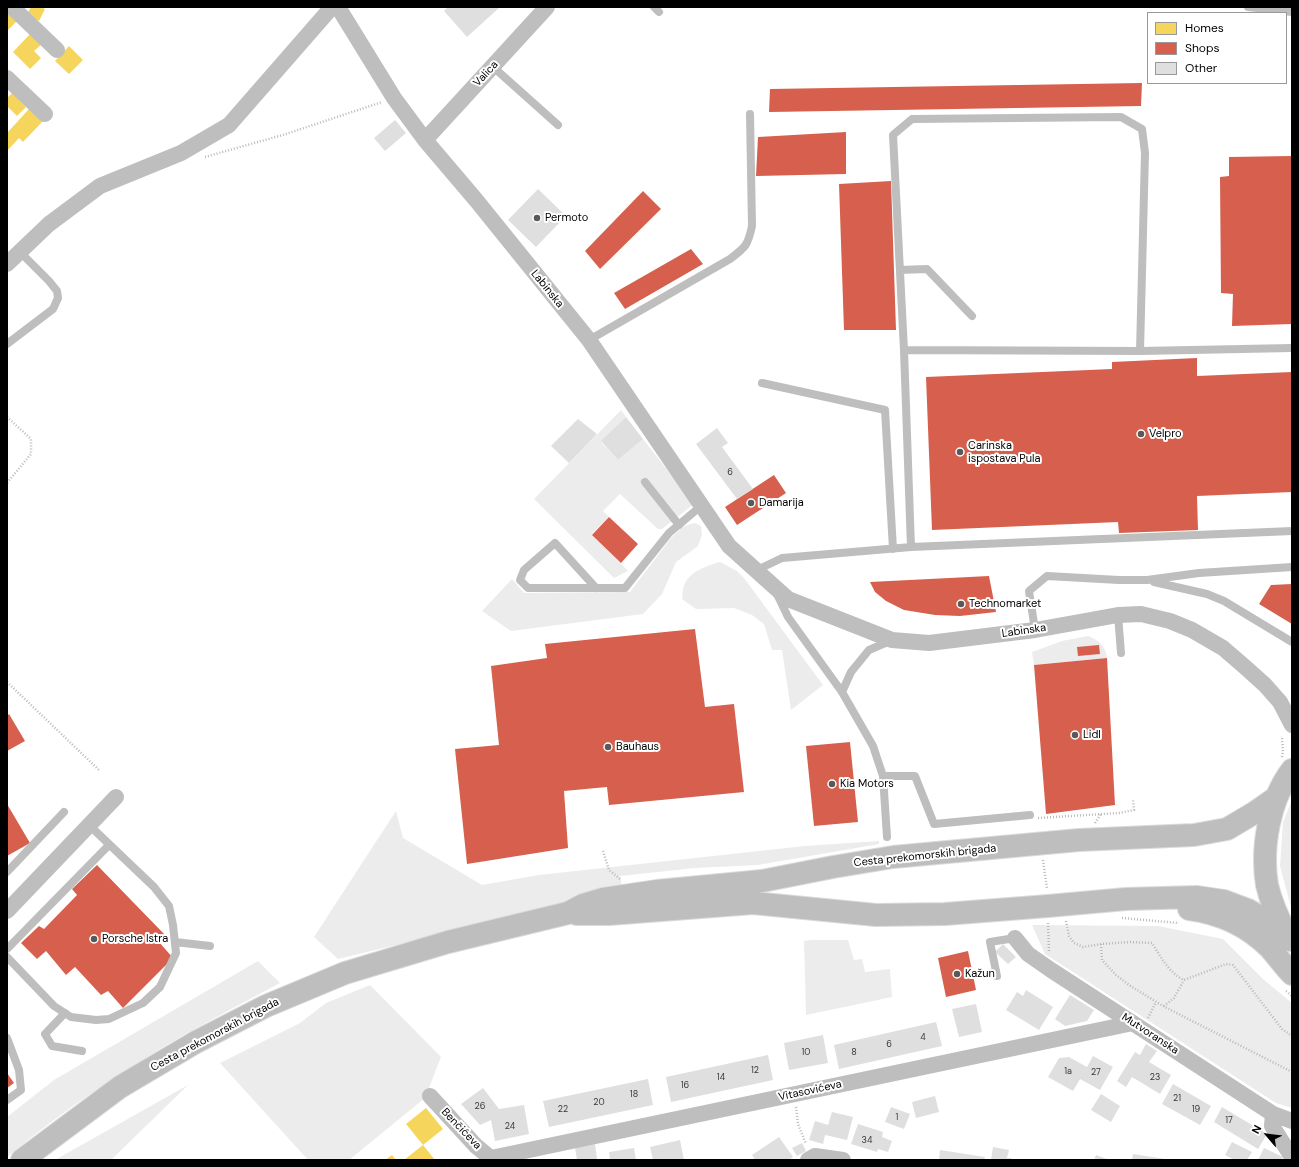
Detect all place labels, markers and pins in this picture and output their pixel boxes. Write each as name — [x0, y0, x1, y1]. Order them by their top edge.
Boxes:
place label: Permoto — [545, 211, 588, 225]
marker: Permoto — [532, 213, 542, 223]
place label: Velpro — [1149, 427, 1182, 441]
marker: Velpro — [1136, 429, 1146, 439]
place label: Carinska ispostava Pula — [968, 439, 1040, 465]
marker: Carinska ispostava Pula — [955, 447, 965, 457]
place label: Damarija — [759, 496, 804, 510]
marker: Damarija — [746, 498, 756, 508]
place label: Technomarket — [969, 597, 1041, 611]
marker: Technomarket — [956, 599, 966, 609]
place label: Lidl — [1083, 728, 1101, 742]
marker: Lidl — [1070, 730, 1080, 740]
place label: Bauhaus — [616, 740, 659, 754]
marker: Bauhaus — [603, 742, 613, 752]
place label: Kia Motors — [840, 777, 894, 791]
marker: Kia Motors — [827, 779, 837, 789]
place label: Porsche Istra — [102, 932, 168, 946]
marker: Porsche Istra — [89, 934, 99, 944]
place label: Kažun — [965, 967, 995, 981]
marker: Kažun — [952, 969, 962, 979]

